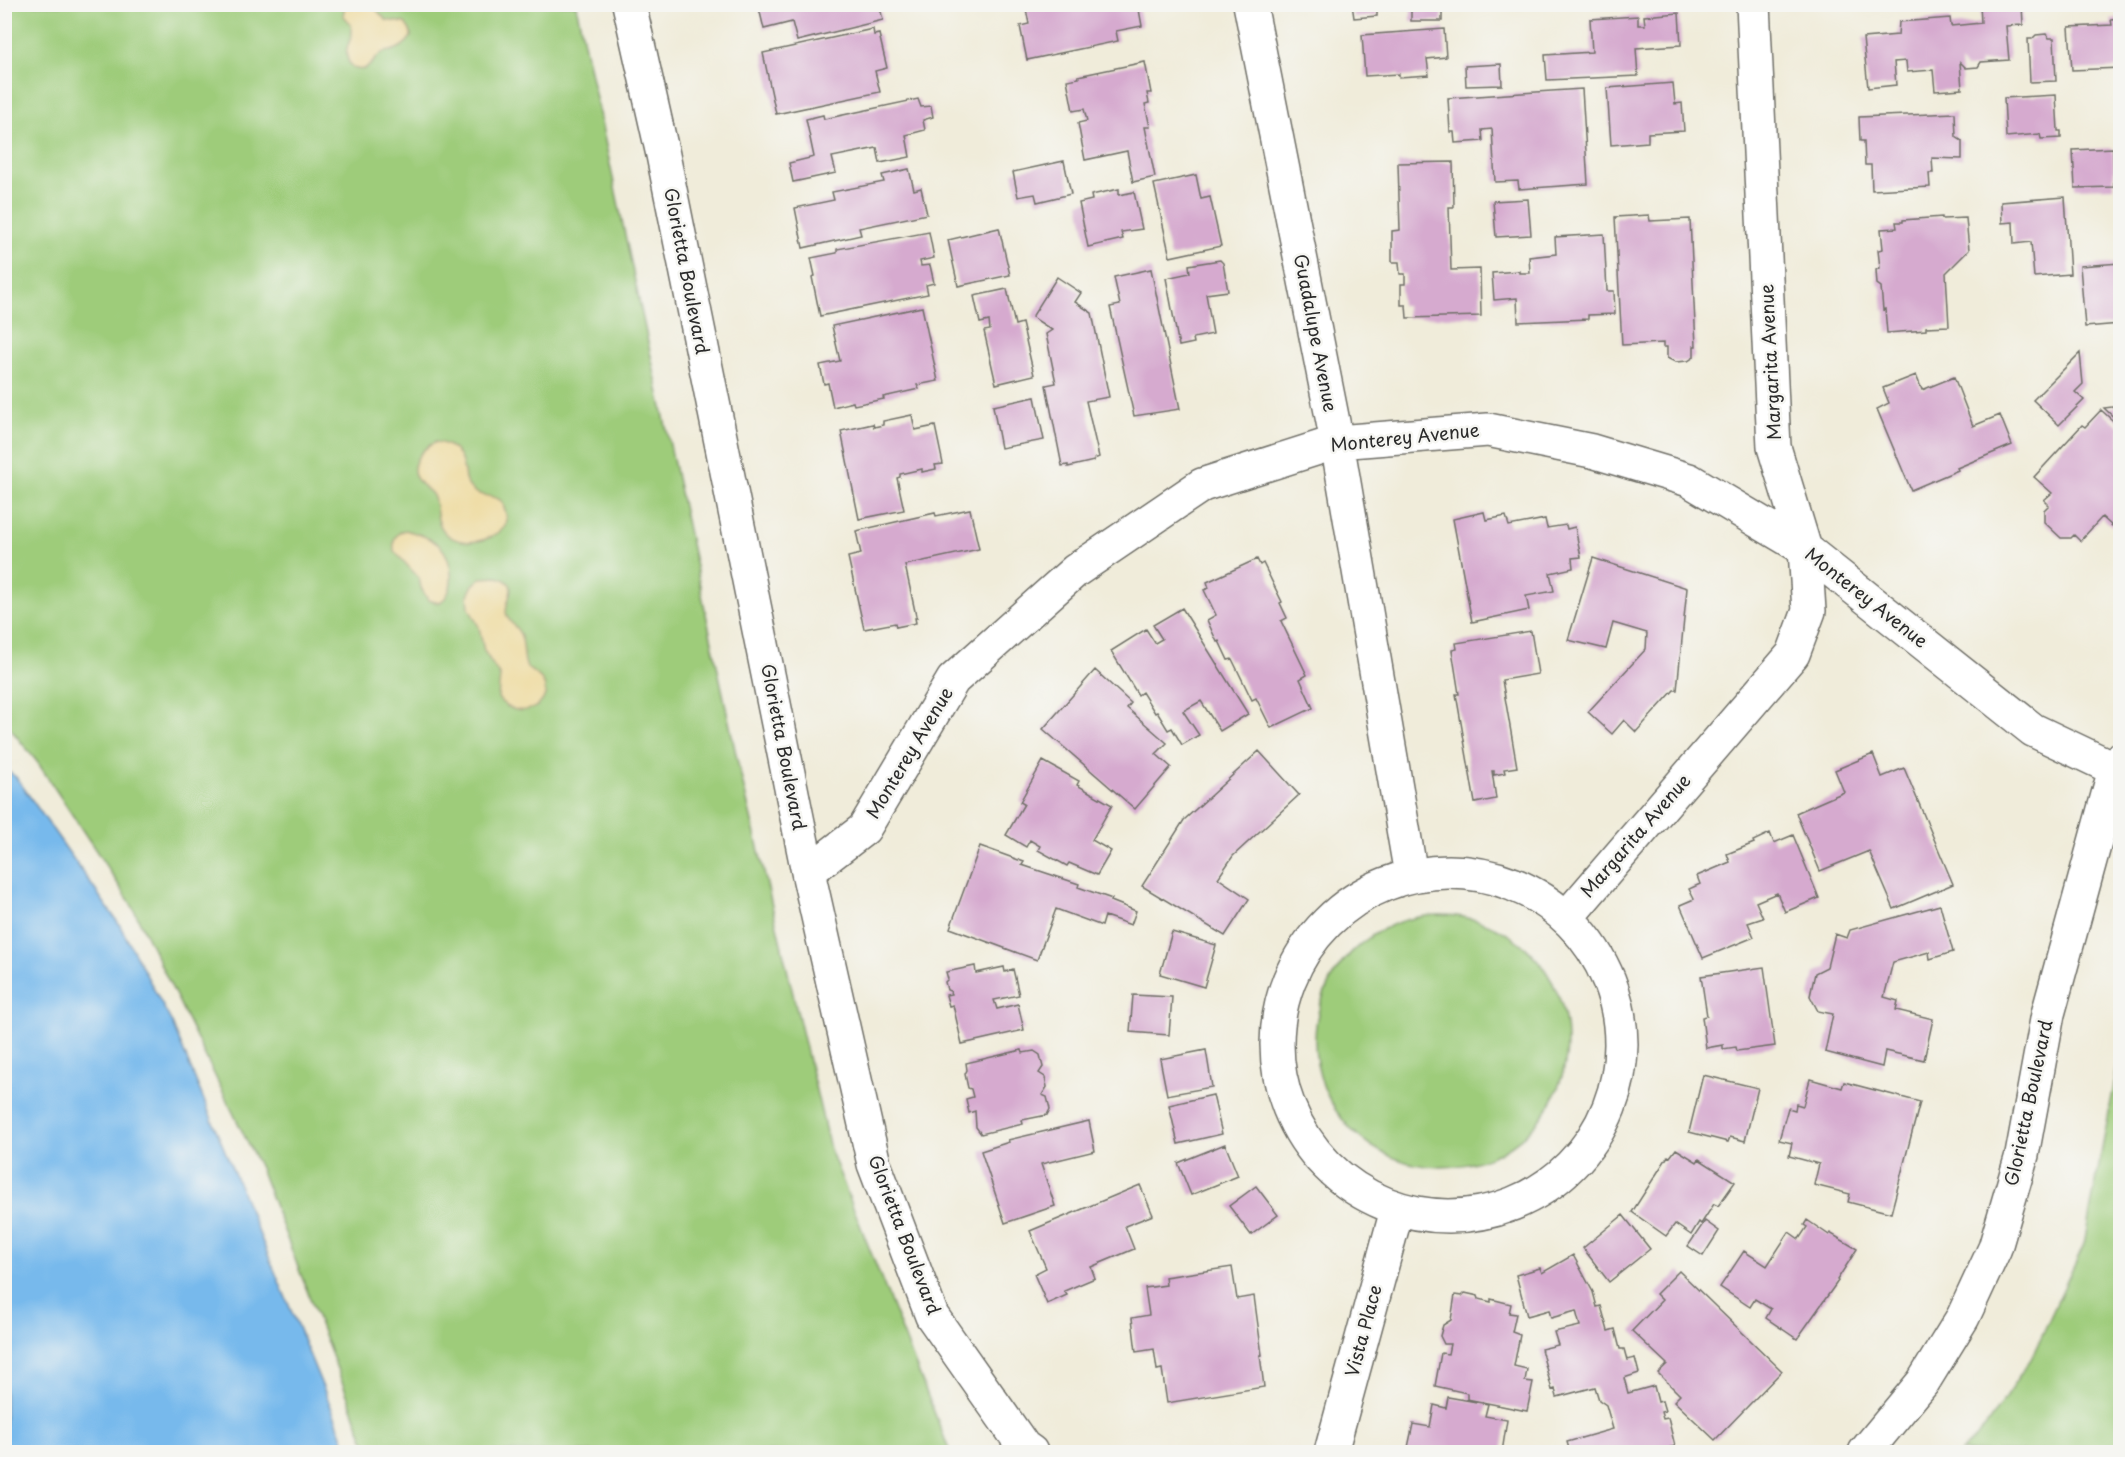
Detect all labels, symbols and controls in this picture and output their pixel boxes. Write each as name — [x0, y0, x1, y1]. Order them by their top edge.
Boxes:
street label: Glorietta Boulevard — [658, 185, 717, 356]
street label: Guadalupe Avenue — [1288, 251, 1345, 414]
street label: Margarita Avenue — [1752, 283, 1787, 441]
street label: Monterey Avenue — [1329, 415, 1481, 458]
street label: Monterey Avenue — [1800, 540, 1934, 654]
street label: Glorietta Boulevard — [755, 661, 814, 832]
street label: Monterey Avenue — [859, 681, 959, 823]
street label: Margarita Avenue — [1573, 767, 1696, 903]
street label: Glorietta Boulevard — [1997, 1017, 2058, 1188]
street label: Glorietta Boulevard — [863, 1151, 948, 1318]
street label: Vista Place — [1337, 1282, 1388, 1380]

